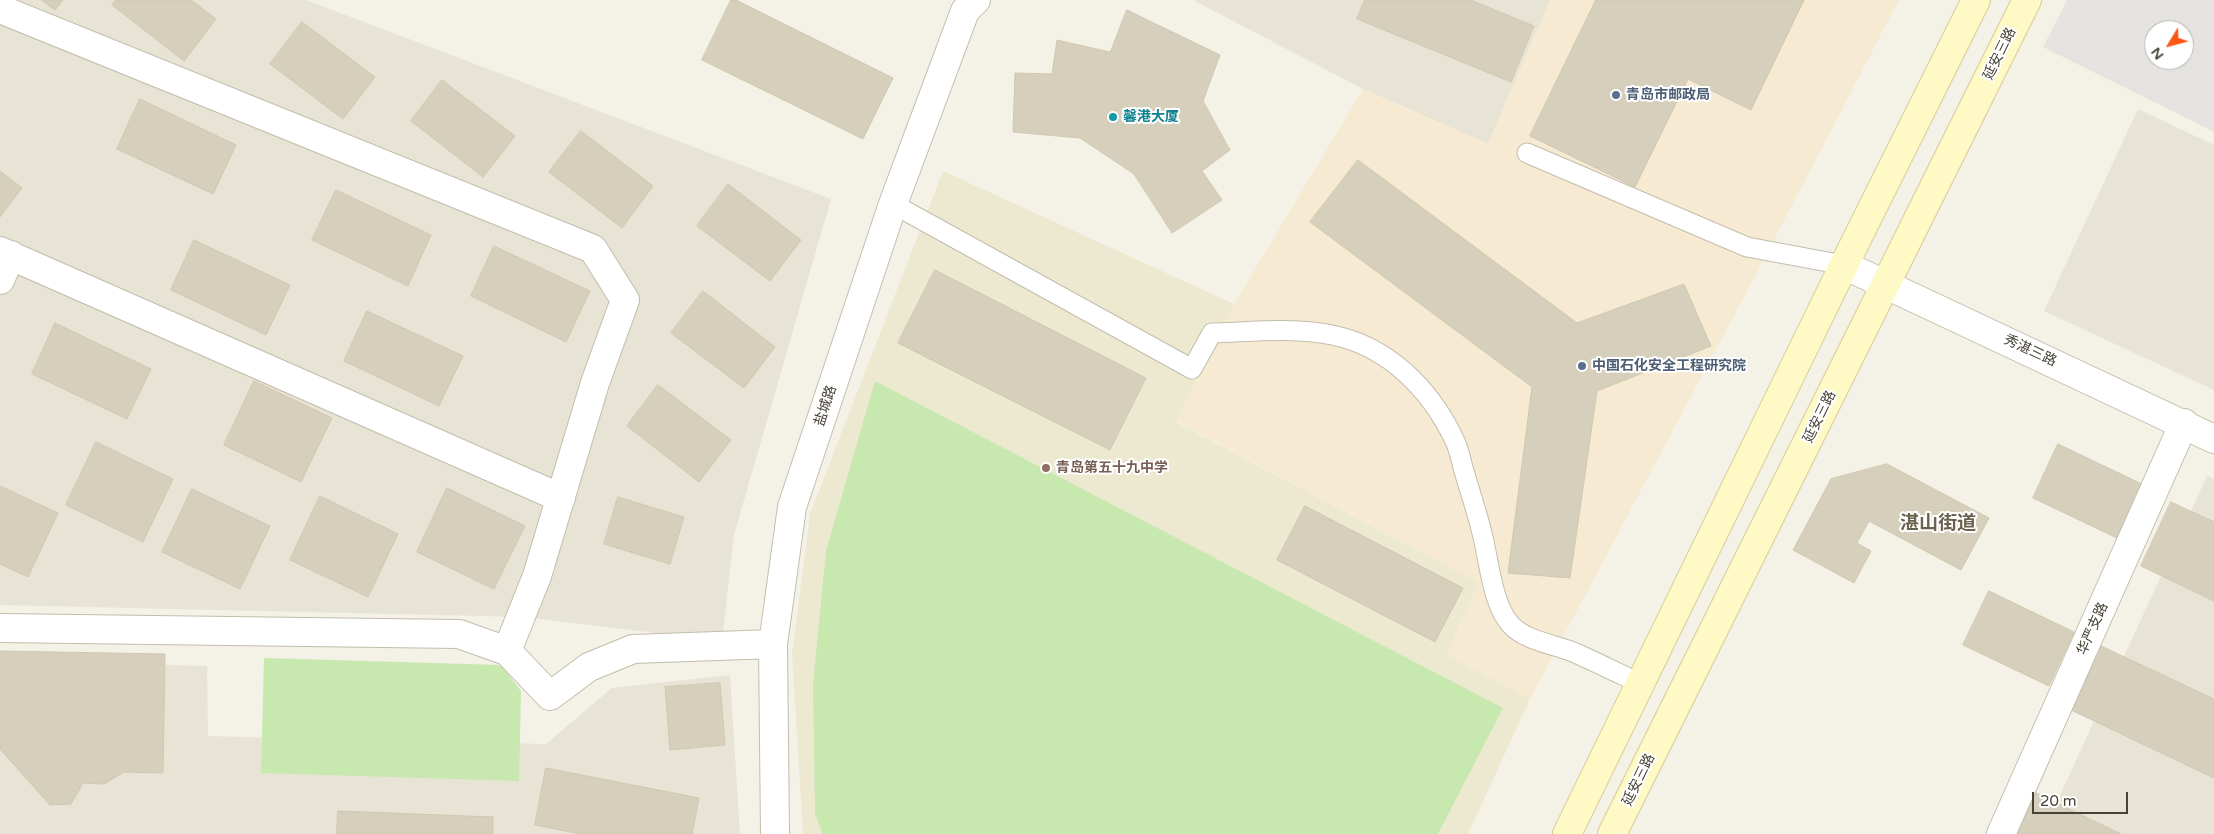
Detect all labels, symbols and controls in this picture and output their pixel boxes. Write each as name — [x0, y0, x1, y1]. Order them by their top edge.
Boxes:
north arrow — [2144, 20, 2194, 70]
street label: 延安三路 — [1980, 25, 2020, 83]
text: N — [2147, 44, 2168, 63]
place label: 青岛市邮政局 — [1626, 87, 1710, 103]
marker: 青岛市邮政局 — [1610, 89, 1622, 101]
place label: 馨港大厦 — [1123, 109, 1179, 125]
marker: 馨港大厦 — [1107, 111, 1119, 123]
street label: 秀湛三路 — [2001, 332, 2059, 370]
place label: 中国石化安全工程研究院 — [1592, 358, 1746, 374]
marker: 中国石化安全工程研究院 — [1576, 360, 1588, 372]
street label: 盐城路 — [812, 383, 840, 429]
street label: 延安三路 — [1800, 388, 1840, 446]
place label: 青岛第五十九中学 — [1056, 460, 1168, 476]
marker: 青岛第五十九中学 — [1040, 462, 1052, 474]
district label: 湛山街道 — [1900, 513, 1976, 535]
street label: 华严支路 — [2074, 600, 2112, 658]
street label: 延安三路 — [1619, 751, 1659, 809]
scale bar — [2034, 782, 2130, 814]
text: 20 m — [2040, 792, 2077, 810]

